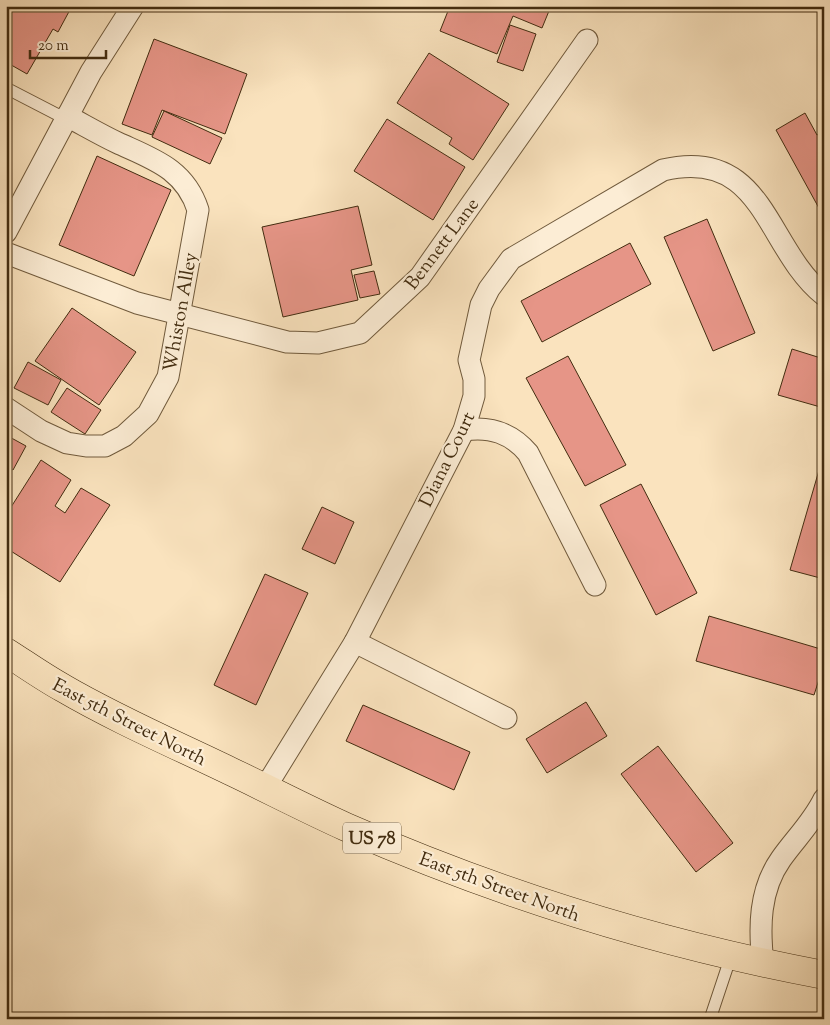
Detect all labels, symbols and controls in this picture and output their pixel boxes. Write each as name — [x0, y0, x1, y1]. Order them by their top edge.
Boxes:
scale bar — [30, 28, 106, 60]
text: 20 m — [38, 36, 69, 57]
street label: Bennett Lane — [399, 193, 487, 296]
street label: Whiston Alley — [158, 250, 205, 374]
street label: Diana Court — [414, 407, 483, 512]
street label: East 5th Street North — [47, 673, 211, 774]
road number: US 78 — [343, 822, 401, 854]
street label: East 5th Street North — [415, 847, 583, 930]

